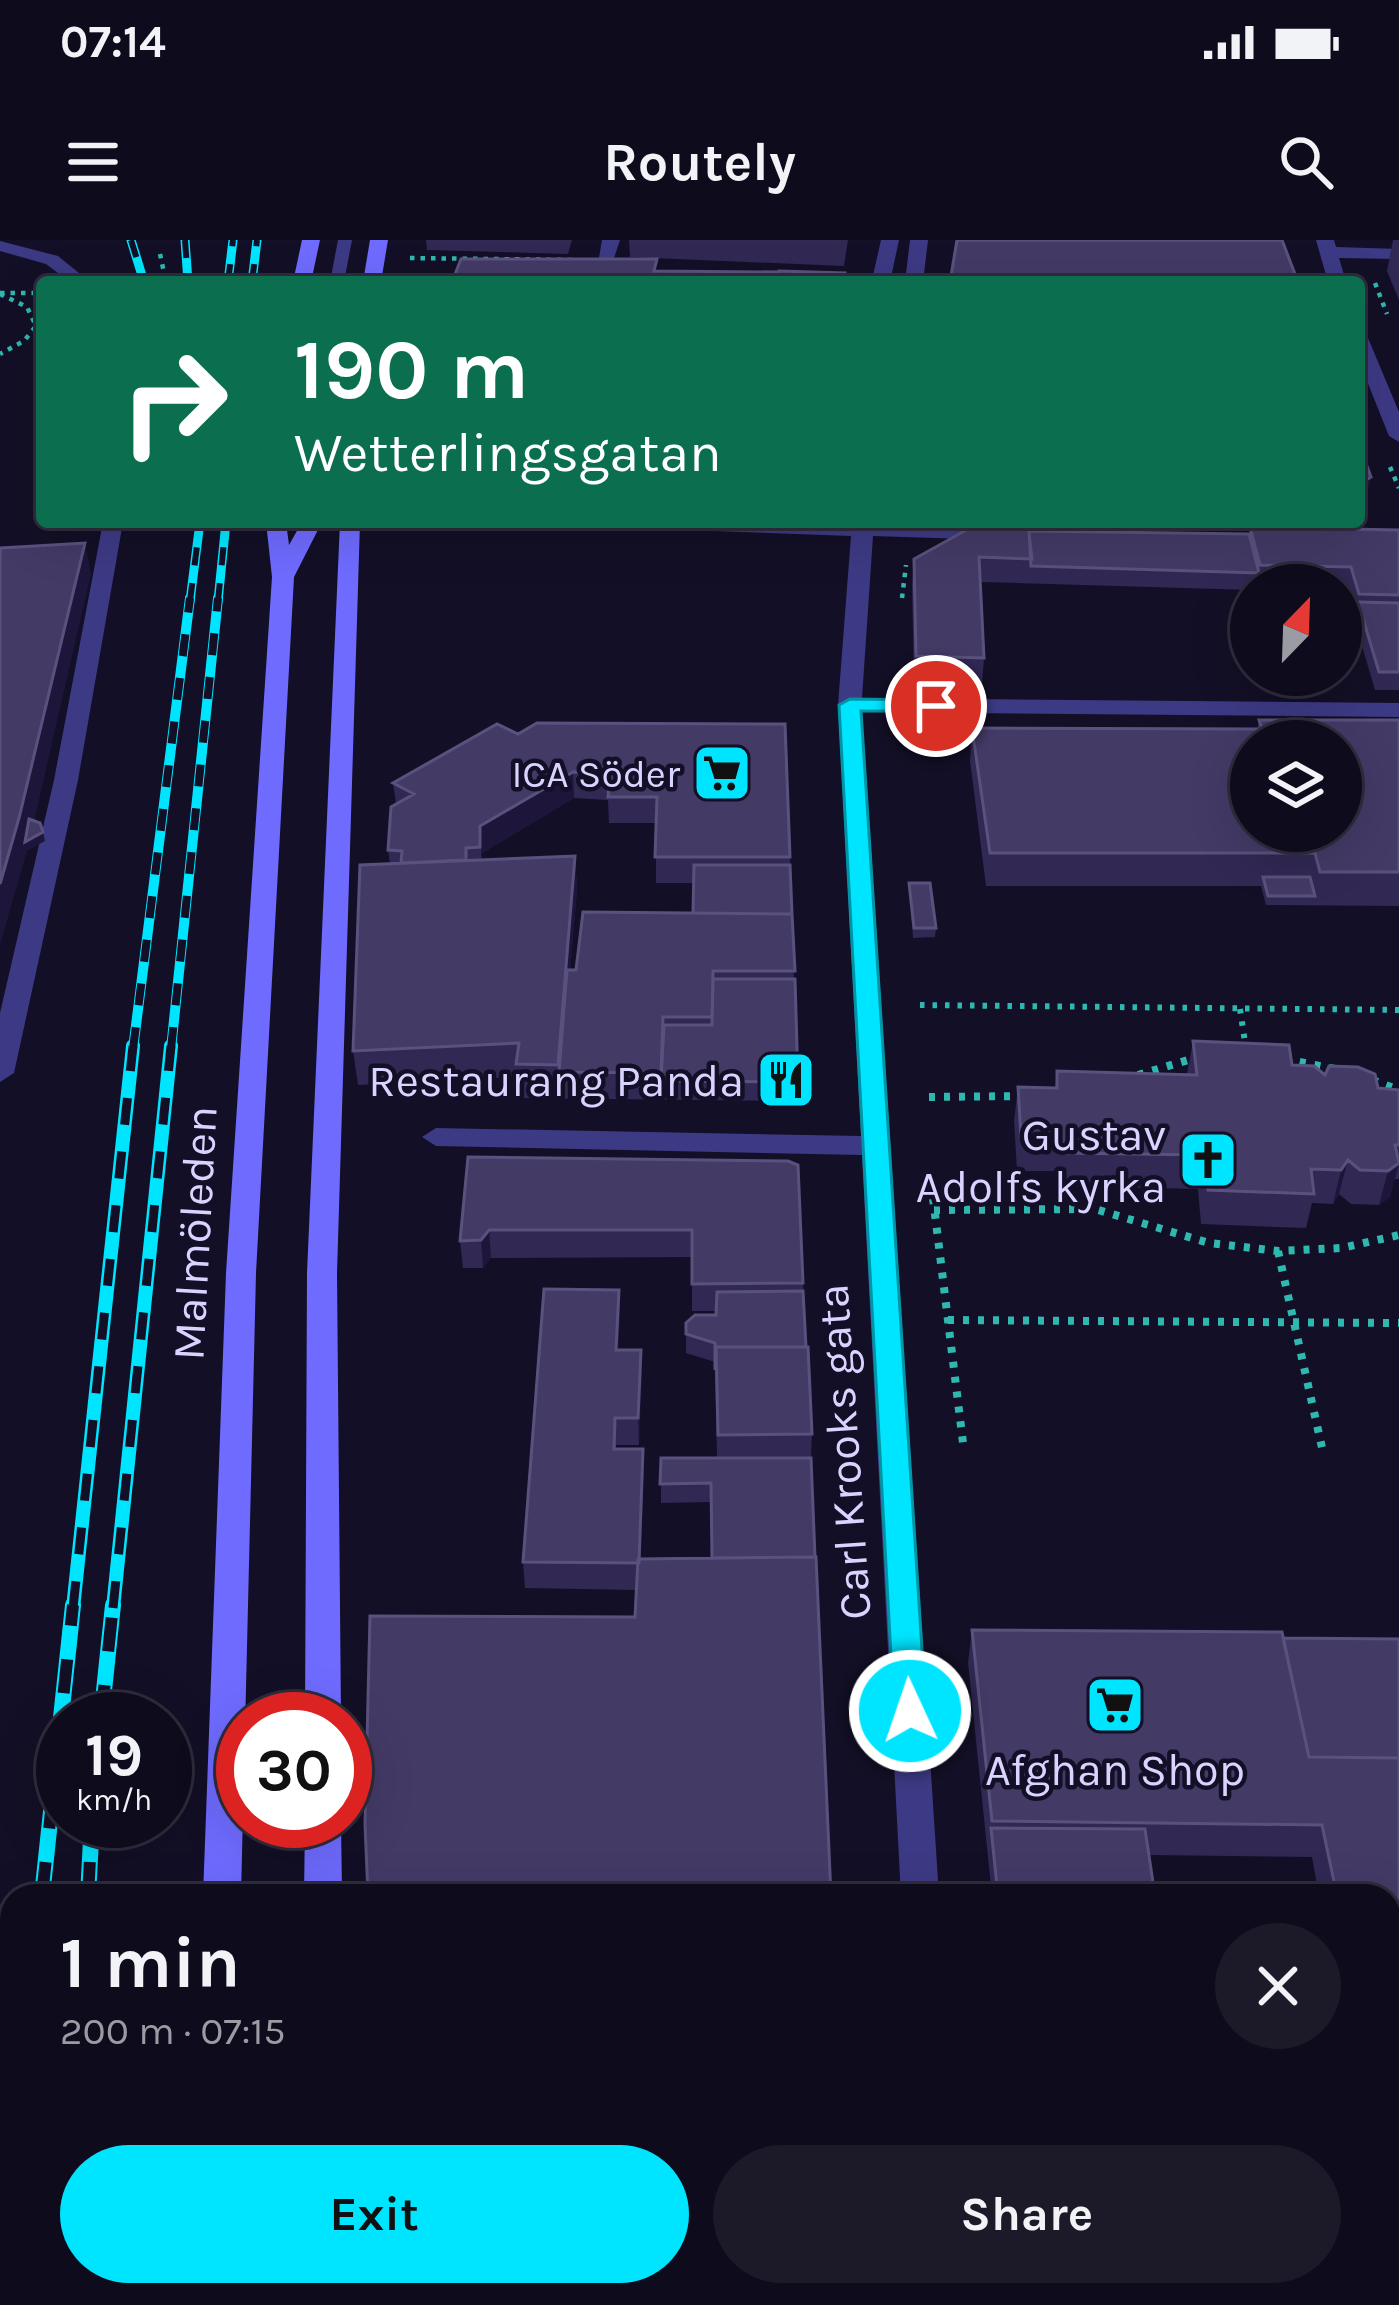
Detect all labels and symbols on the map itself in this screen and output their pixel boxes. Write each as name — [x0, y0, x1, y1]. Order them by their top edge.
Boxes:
north arrow — [1230, 564, 1362, 696]
pin — [885, 655, 987, 757]
supermarket icon: ICA Söder — [691, 742, 753, 804]
place label: ICA Söder — [511, 751, 681, 797]
restaurant icon: Restaurang Panda — [755, 1049, 817, 1111]
place label: Restaurang Panda — [368, 1055, 744, 1108]
street label: Malmöleden — [162, 1104, 228, 1362]
place label: Gustav Adolfs kyrka — [916, 1109, 1166, 1214]
church icon: Gustav Adolfs kyrka — [1177, 1129, 1239, 1191]
street label: Carl Krooks gata — [806, 1282, 883, 1621]
position arrow — [847, 1648, 973, 1774]
supermarket icon: Afghan Shop — [1084, 1674, 1146, 1736]
speed limit sign: 30 — [216, 1692, 372, 1848]
place label: Afghan Shop — [985, 1744, 1245, 1797]

